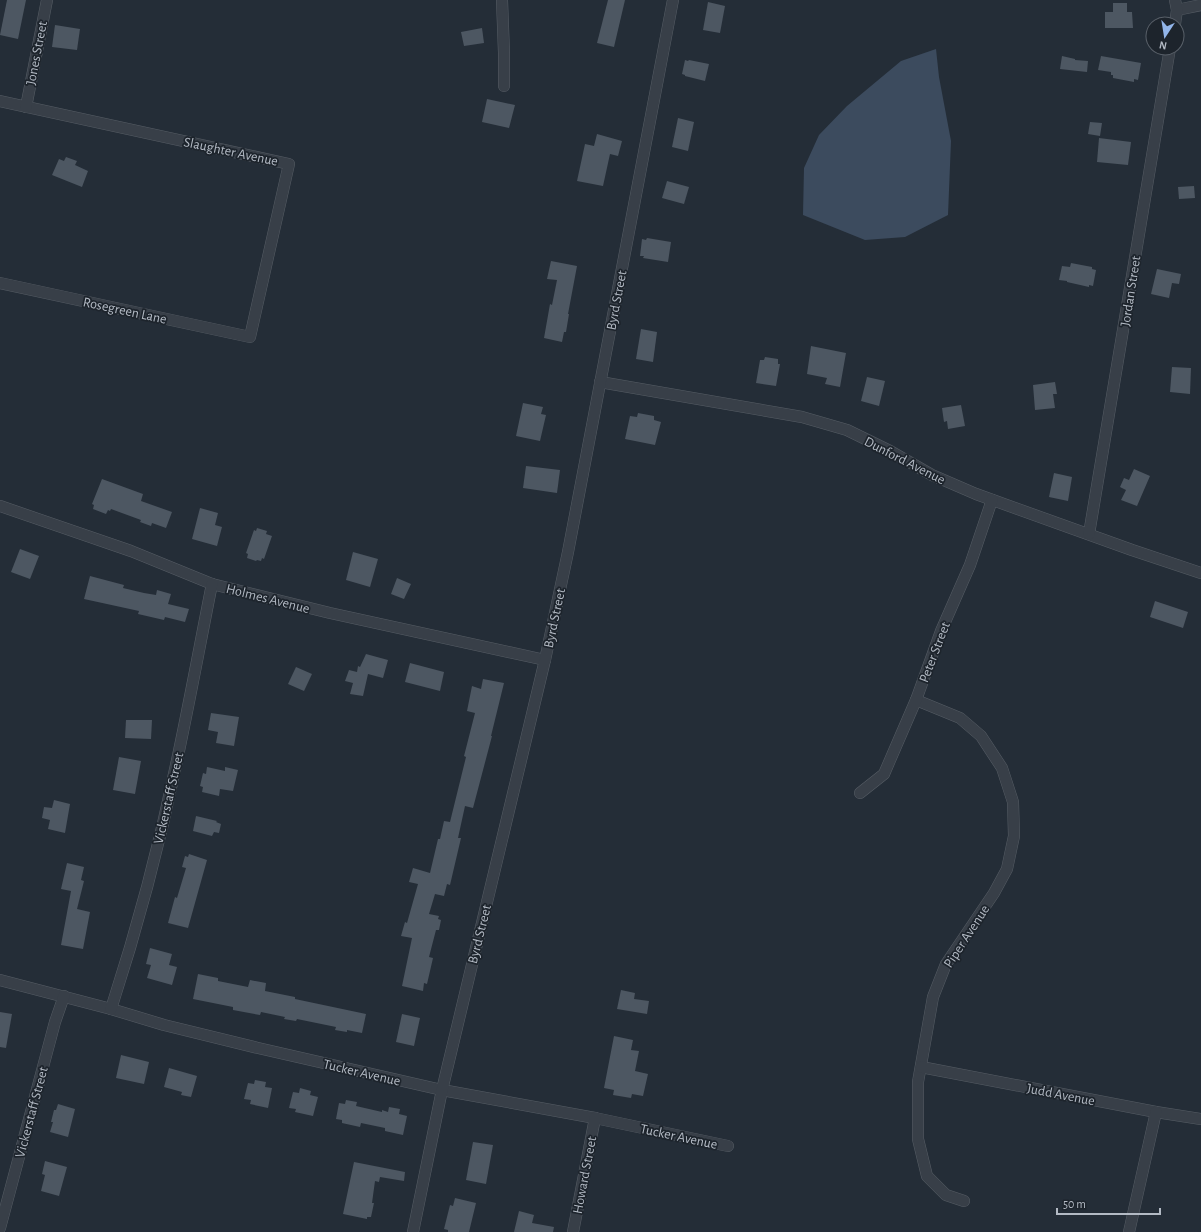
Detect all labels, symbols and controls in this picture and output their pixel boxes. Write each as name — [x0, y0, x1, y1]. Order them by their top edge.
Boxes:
north arrow — [1145, 16, 1185, 56]
street label: Jones Street — [24, 19, 50, 86]
text: N — [1158, 39, 1168, 51]
street label: Slaughter Avenue — [182, 135, 279, 169]
street label: Jordan Street — [1118, 254, 1144, 327]
street label: Byrd Street — [604, 269, 630, 331]
street label: Rosegreen Lane — [82, 295, 168, 327]
street label: Dunford Avenue — [862, 435, 947, 487]
street label: Holmes Avenue — [225, 582, 311, 616]
street label: Byrd Street — [542, 587, 568, 649]
street label: Peter Street — [917, 620, 953, 685]
street label: Vickerstaff Street — [152, 751, 186, 845]
street label: Byrd Street — [466, 903, 494, 965]
street label: Piper Avenue — [941, 903, 992, 971]
street label: Tucker Avenue — [322, 1057, 402, 1089]
street label: Vickerstaff Street — [13, 1065, 51, 1159]
street label: Judd Avenue — [1026, 1082, 1096, 1108]
street label: Tucker Avenue — [639, 1122, 719, 1152]
street label: Howard Street — [571, 1135, 599, 1215]
scale bar — [1057, 1190, 1160, 1216]
text: 50 m — [1063, 1198, 1086, 1210]

